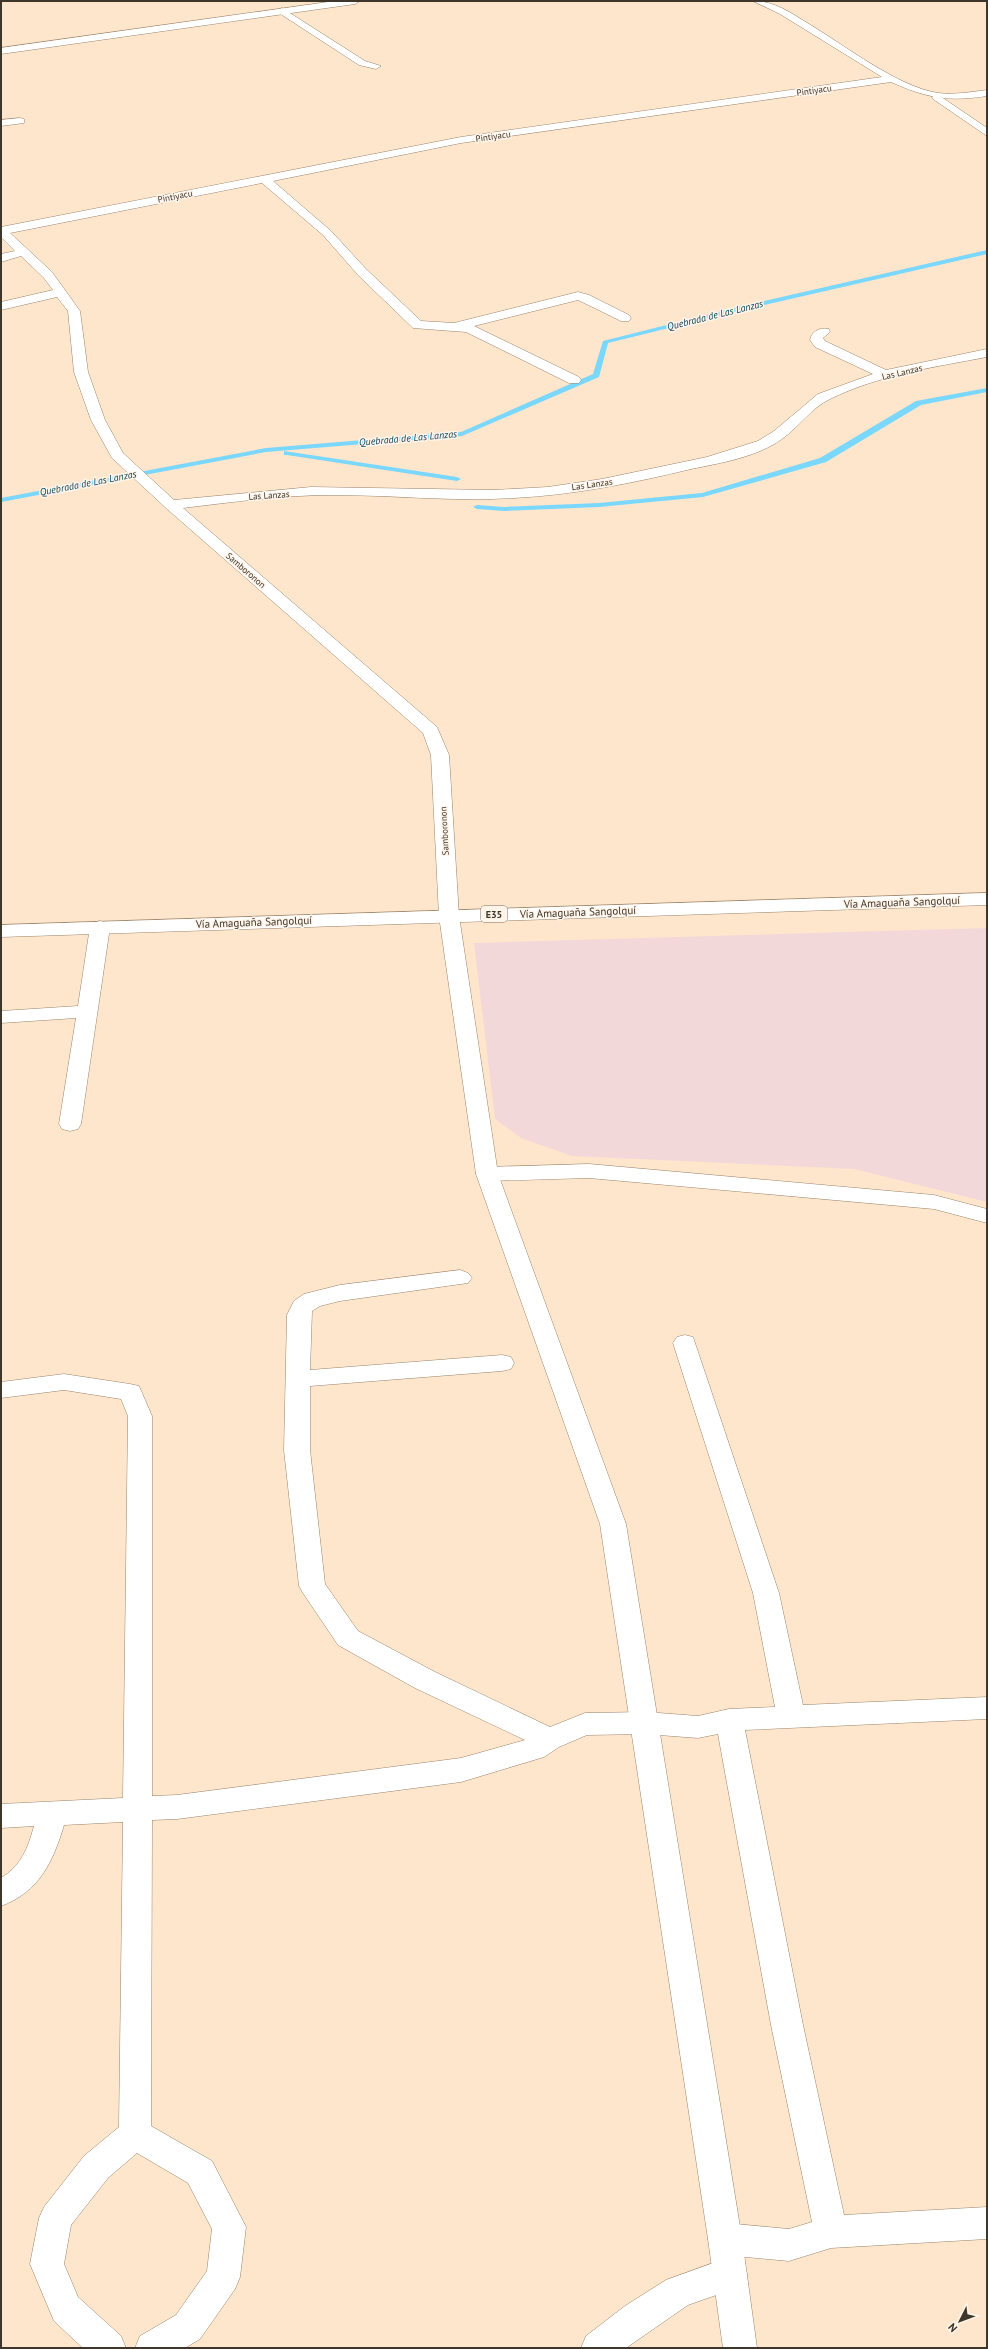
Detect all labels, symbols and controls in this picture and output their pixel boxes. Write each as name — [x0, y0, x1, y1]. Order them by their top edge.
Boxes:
street label: Pintiyacu — [796, 82, 832, 98]
street label: Pintiyacu — [475, 128, 511, 144]
street label: Pintiyacu — [157, 187, 194, 205]
water label: Quebrada de Las Lanzas — [666, 297, 764, 333]
street label: Las Lanzas — [881, 362, 924, 382]
water label: Quebrada de Las Lanzas — [358, 427, 458, 449]
water label: Quebrada de Las Lanzas — [38, 467, 138, 499]
street label: Las Lanzas — [571, 476, 613, 492]
street label: Las Lanzas — [248, 488, 290, 502]
street label: Samboronon — [224, 550, 268, 590]
street label: Samboronon — [437, 806, 451, 856]
street label: Vía Amaguaña Sangolquí — [843, 893, 960, 911]
street label: Vía Amaguaña Sangolquí — [519, 903, 636, 921]
road number: E35 — [481, 906, 507, 922]
street label: Vía Amaguaña Sangolquí — [195, 913, 312, 931]
north arrow — [940, 2301, 980, 2341]
text: N — [945, 2320, 960, 2335]

